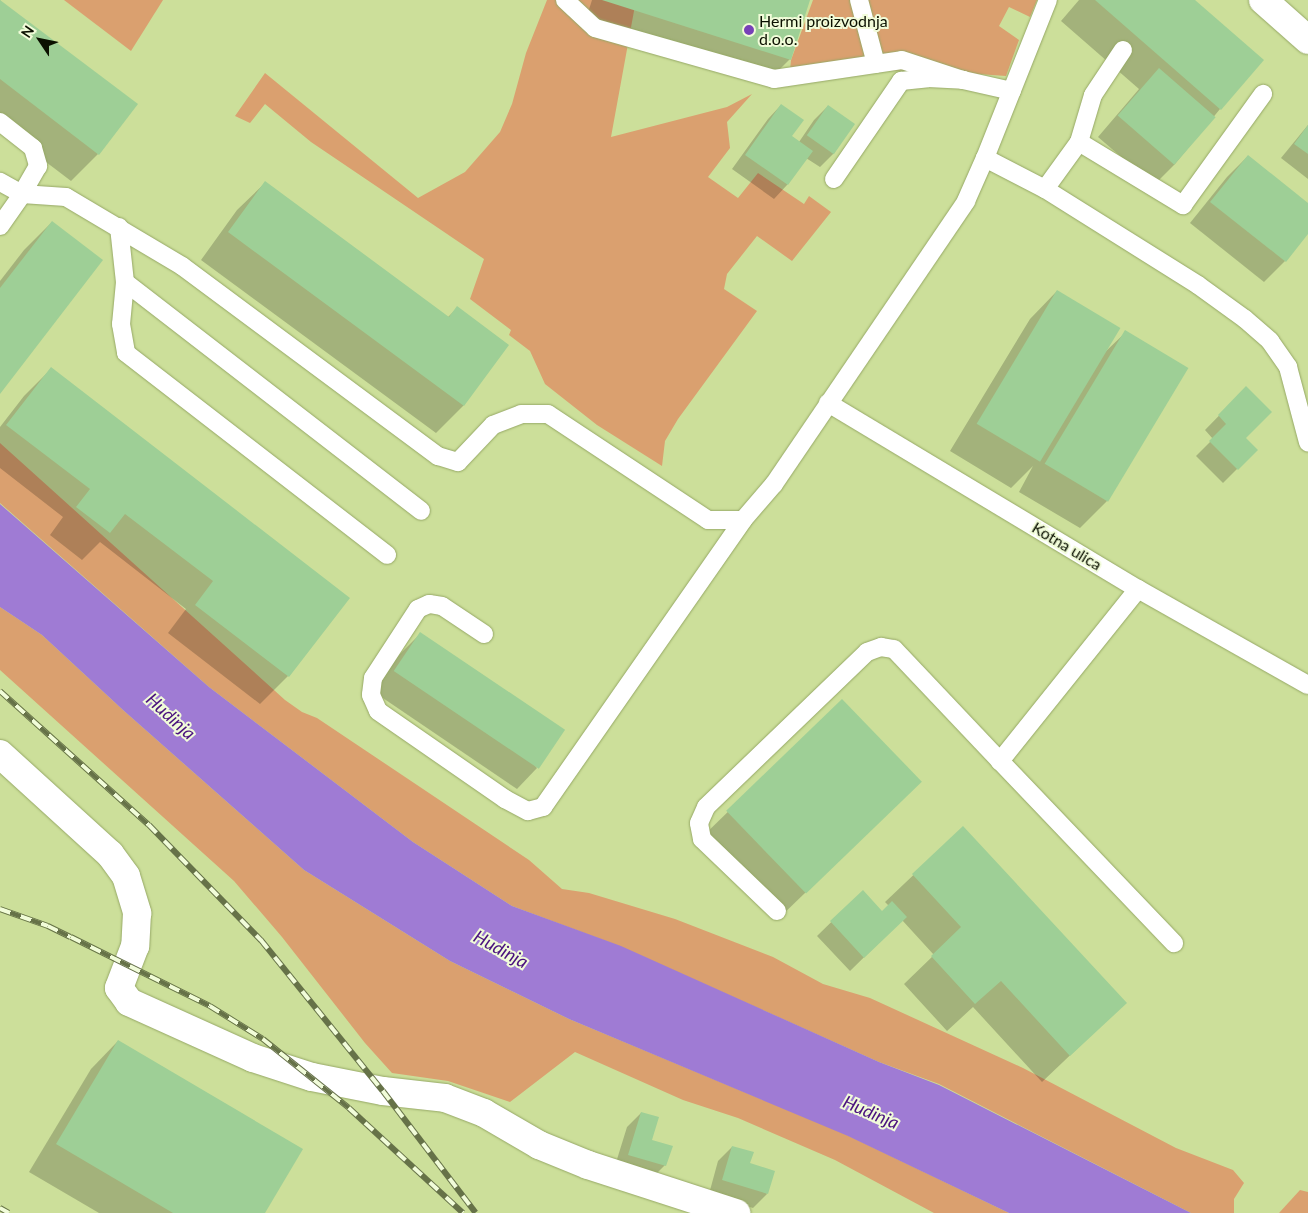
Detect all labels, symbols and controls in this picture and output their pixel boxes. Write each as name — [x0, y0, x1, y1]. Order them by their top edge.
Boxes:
place label: Hermi proizvodnja d.o.o. — [759, 11, 888, 49]
north arrow — [15, 15, 65, 65]
text: N — [17, 22, 37, 41]
marker: Hermi proizvodnja d.o.o. — [743, 24, 755, 36]
street label: Kotna ulica — [1029, 518, 1105, 574]
water label: Hudinja — [142, 688, 200, 744]
water label: Hudinja — [470, 925, 532, 973]
water label: Hudinja — [840, 1091, 902, 1133]

